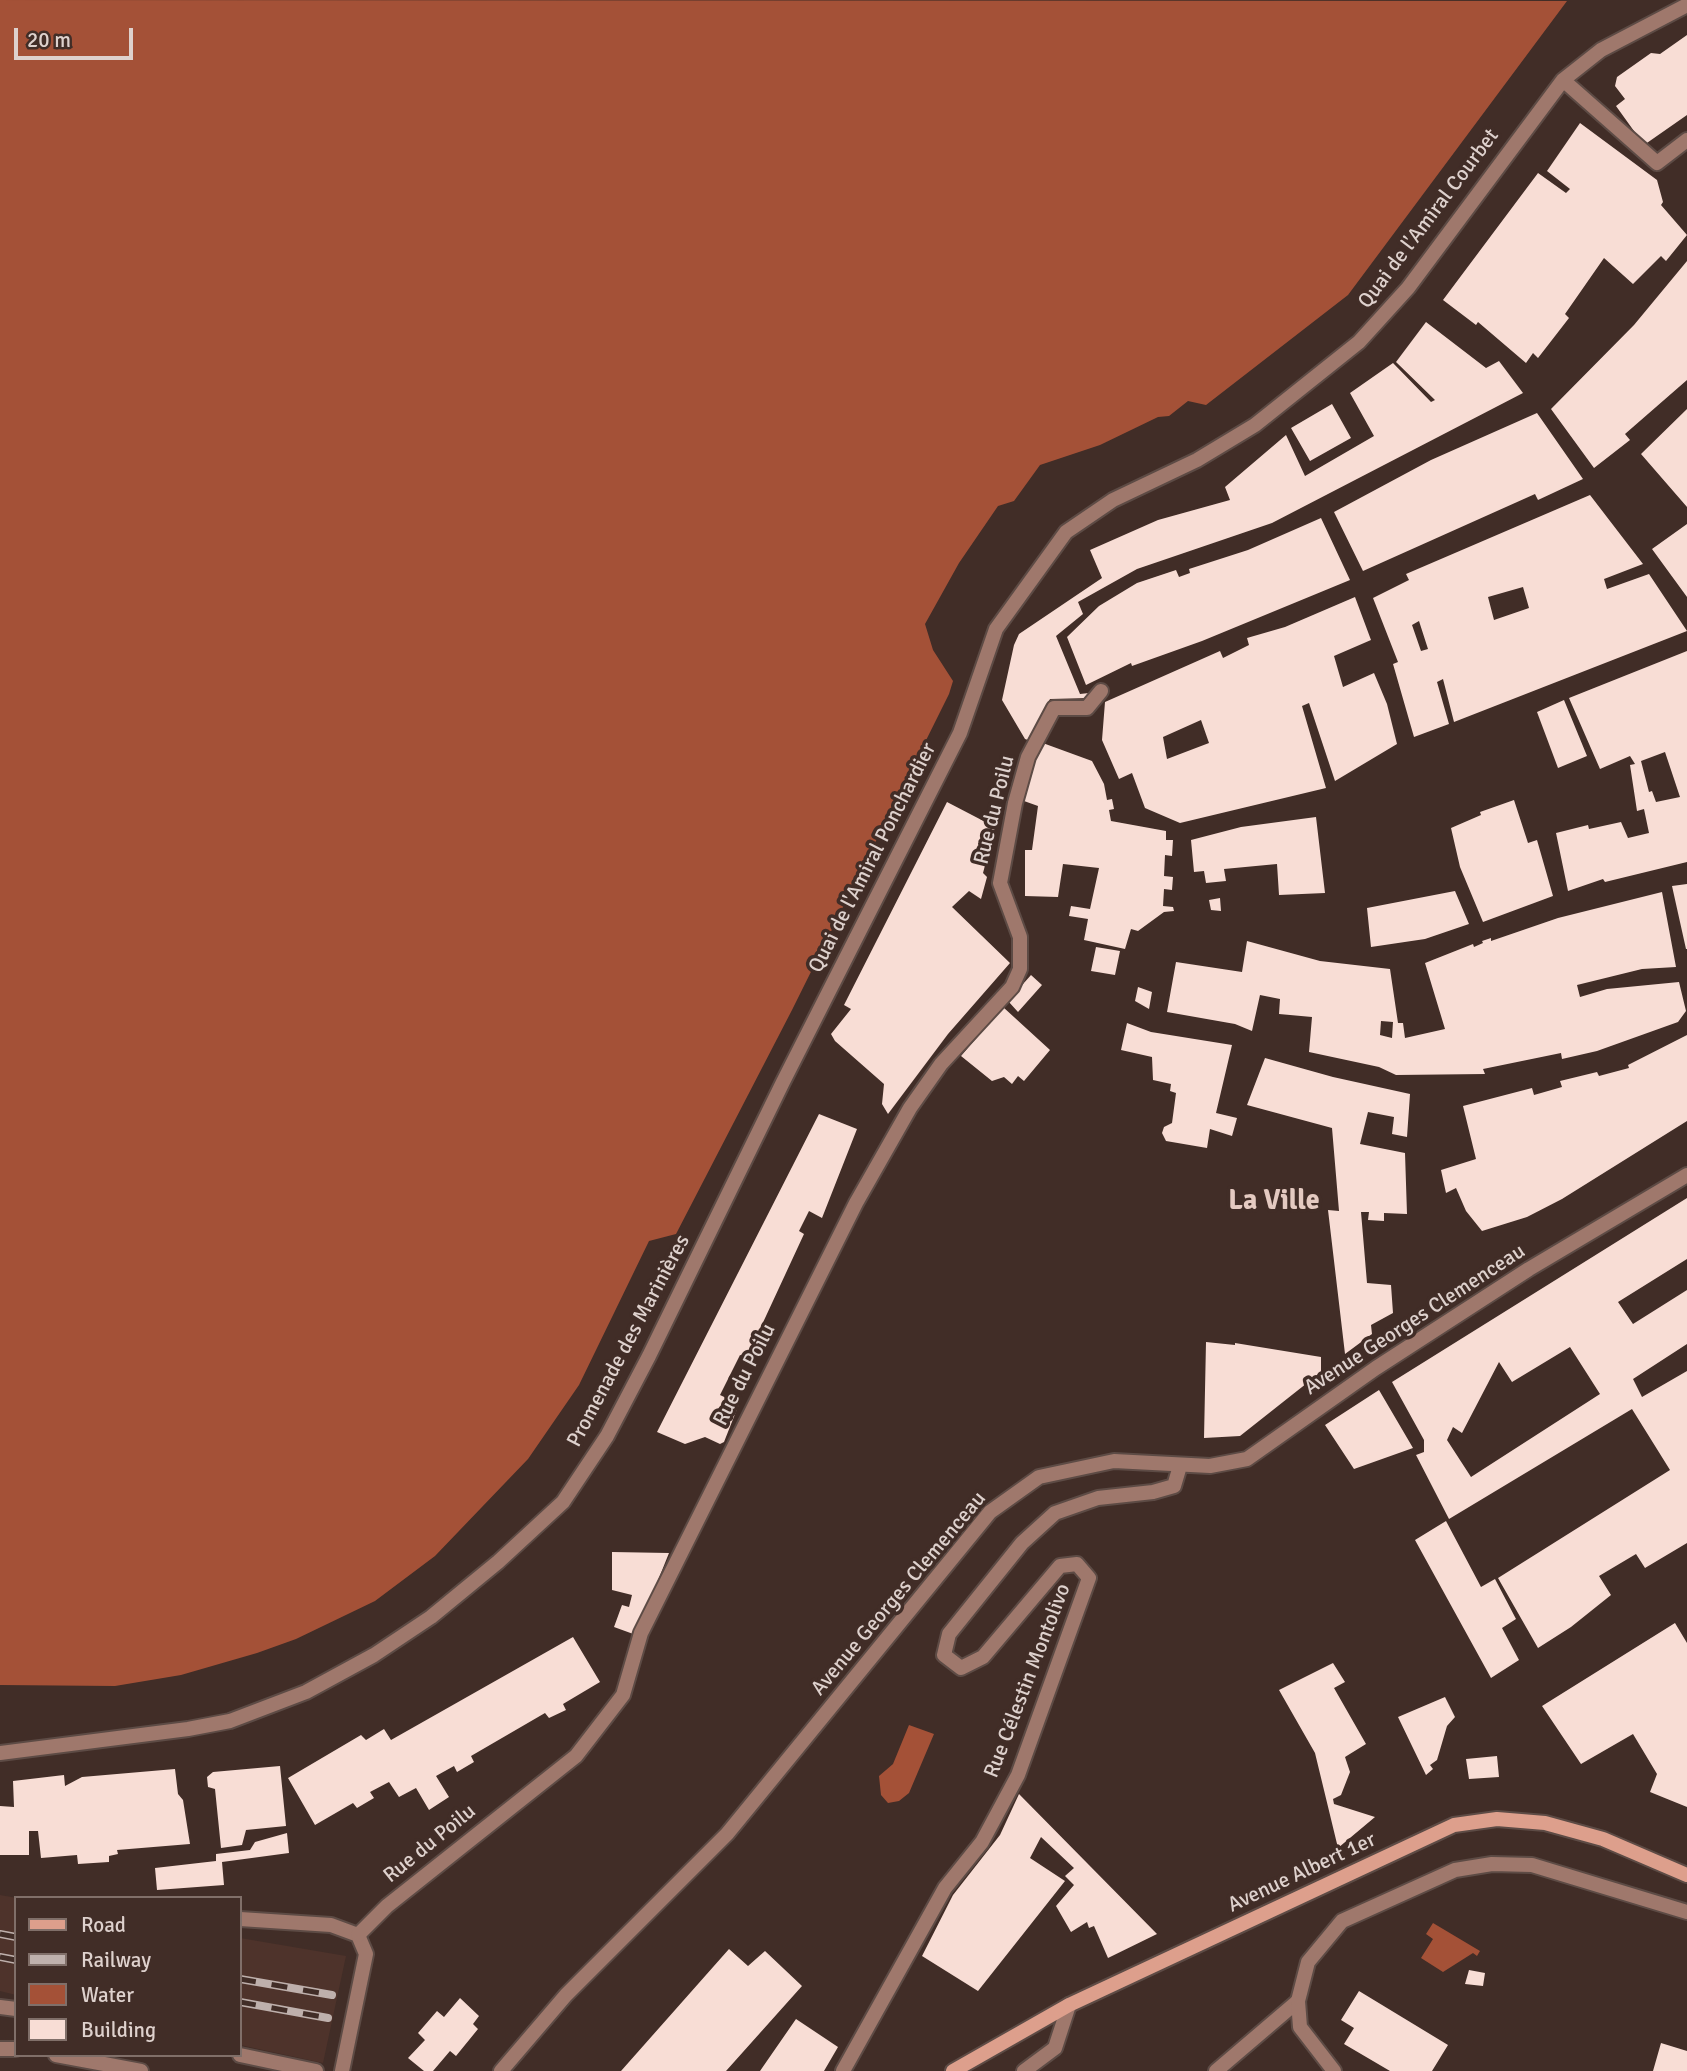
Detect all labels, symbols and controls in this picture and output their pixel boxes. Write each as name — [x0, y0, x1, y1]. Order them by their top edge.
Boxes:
scale bar — [18, 14, 136, 58]
text: 20 m — [27, 27, 71, 53]
street label: Quai de l'Amiral Courbet — [1353, 124, 1505, 314]
street label: Quai de l'Amiral Ponchardier — [804, 739, 942, 977]
street label: Rue du Poilu — [969, 753, 1021, 867]
district label: La Ville — [1228, 1185, 1320, 1219]
street label: Promenade des Marinières — [562, 1231, 696, 1451]
street label: Avenue Georges Clemenceau — [1300, 1239, 1530, 1401]
street label: Rue du Poilu — [709, 1320, 781, 1430]
street label: Avenue Georges Clemenceau — [806, 1487, 992, 1701]
street label: Rue Célestin Montolivo — [979, 1580, 1077, 1782]
street label: Rue du Poilu — [379, 1799, 481, 1889]
street label: Avenue Albert 1er — [1224, 1828, 1380, 1918]
legend — [14, 1896, 242, 2057]
text: Road — [81, 1912, 126, 1938]
text: Railway — [81, 1947, 151, 1973]
text: Water — [81, 1982, 134, 2008]
text: Building — [81, 2017, 156, 2043]

